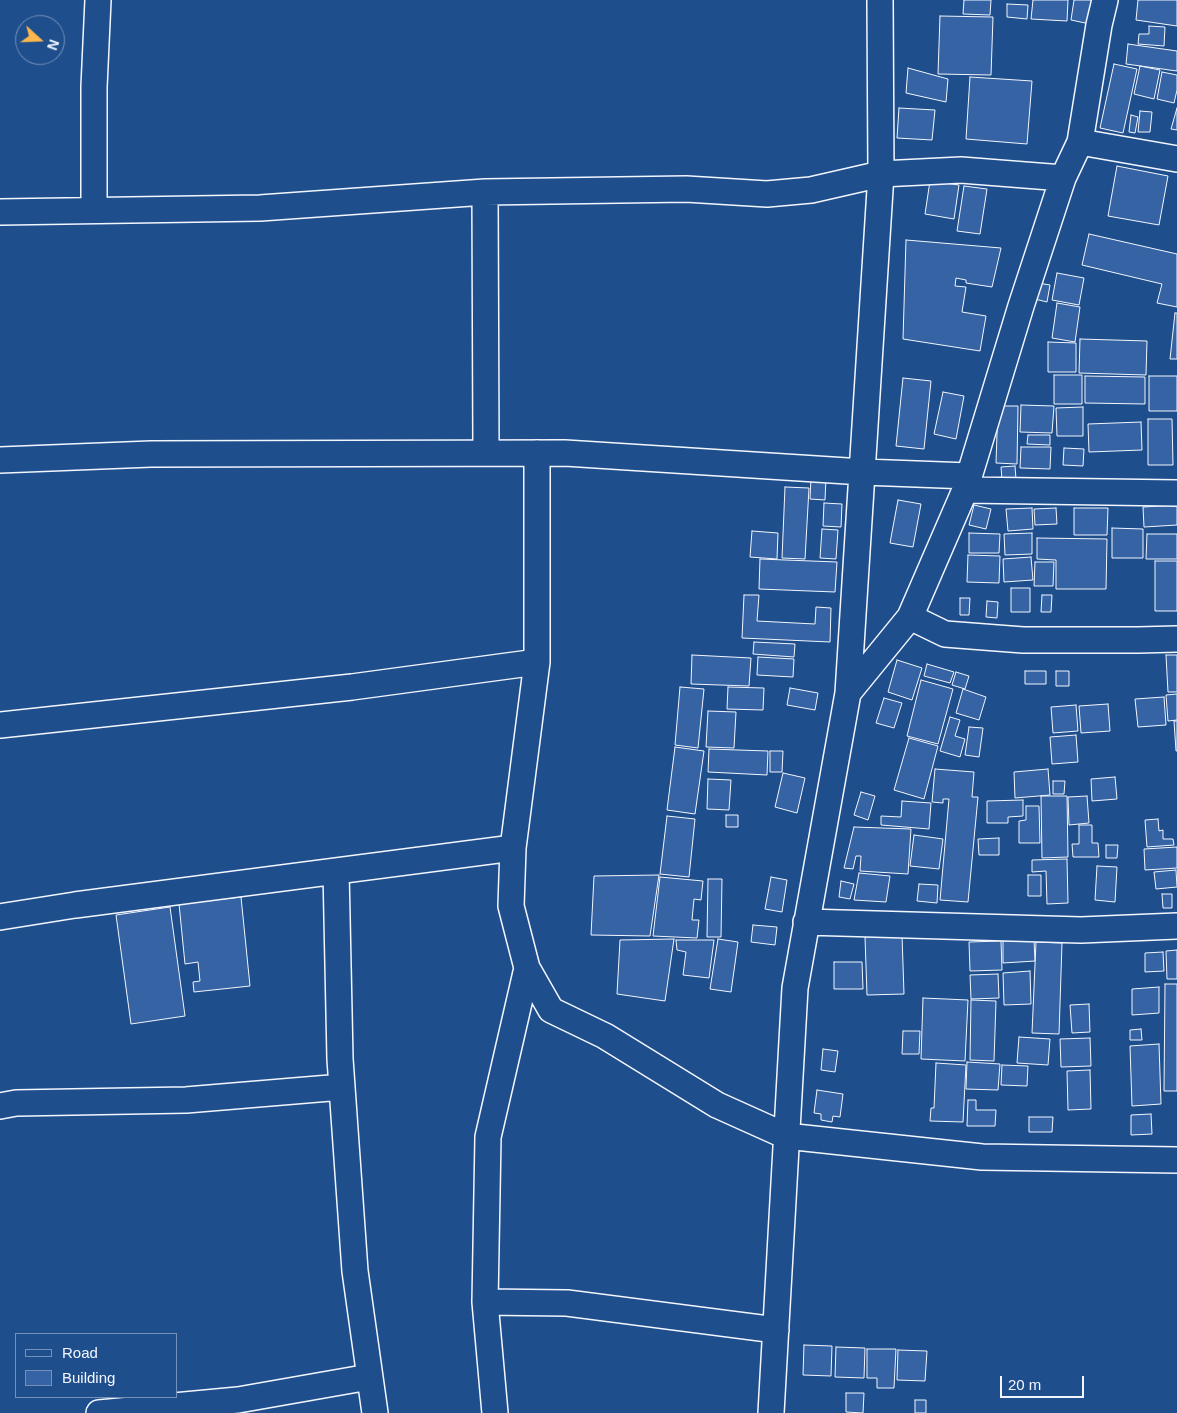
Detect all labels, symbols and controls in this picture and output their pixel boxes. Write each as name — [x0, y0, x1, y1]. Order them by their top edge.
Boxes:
north arrow — [15, 15, 65, 65]
text: N — [44, 37, 62, 52]
legend — [15, 1333, 178, 1398]
text: Road — [62, 1344, 98, 1361]
scale bar — [1002, 1366, 1086, 1398]
text: Building — [62, 1369, 115, 1386]
text: 20 m — [1008, 1376, 1041, 1393]

